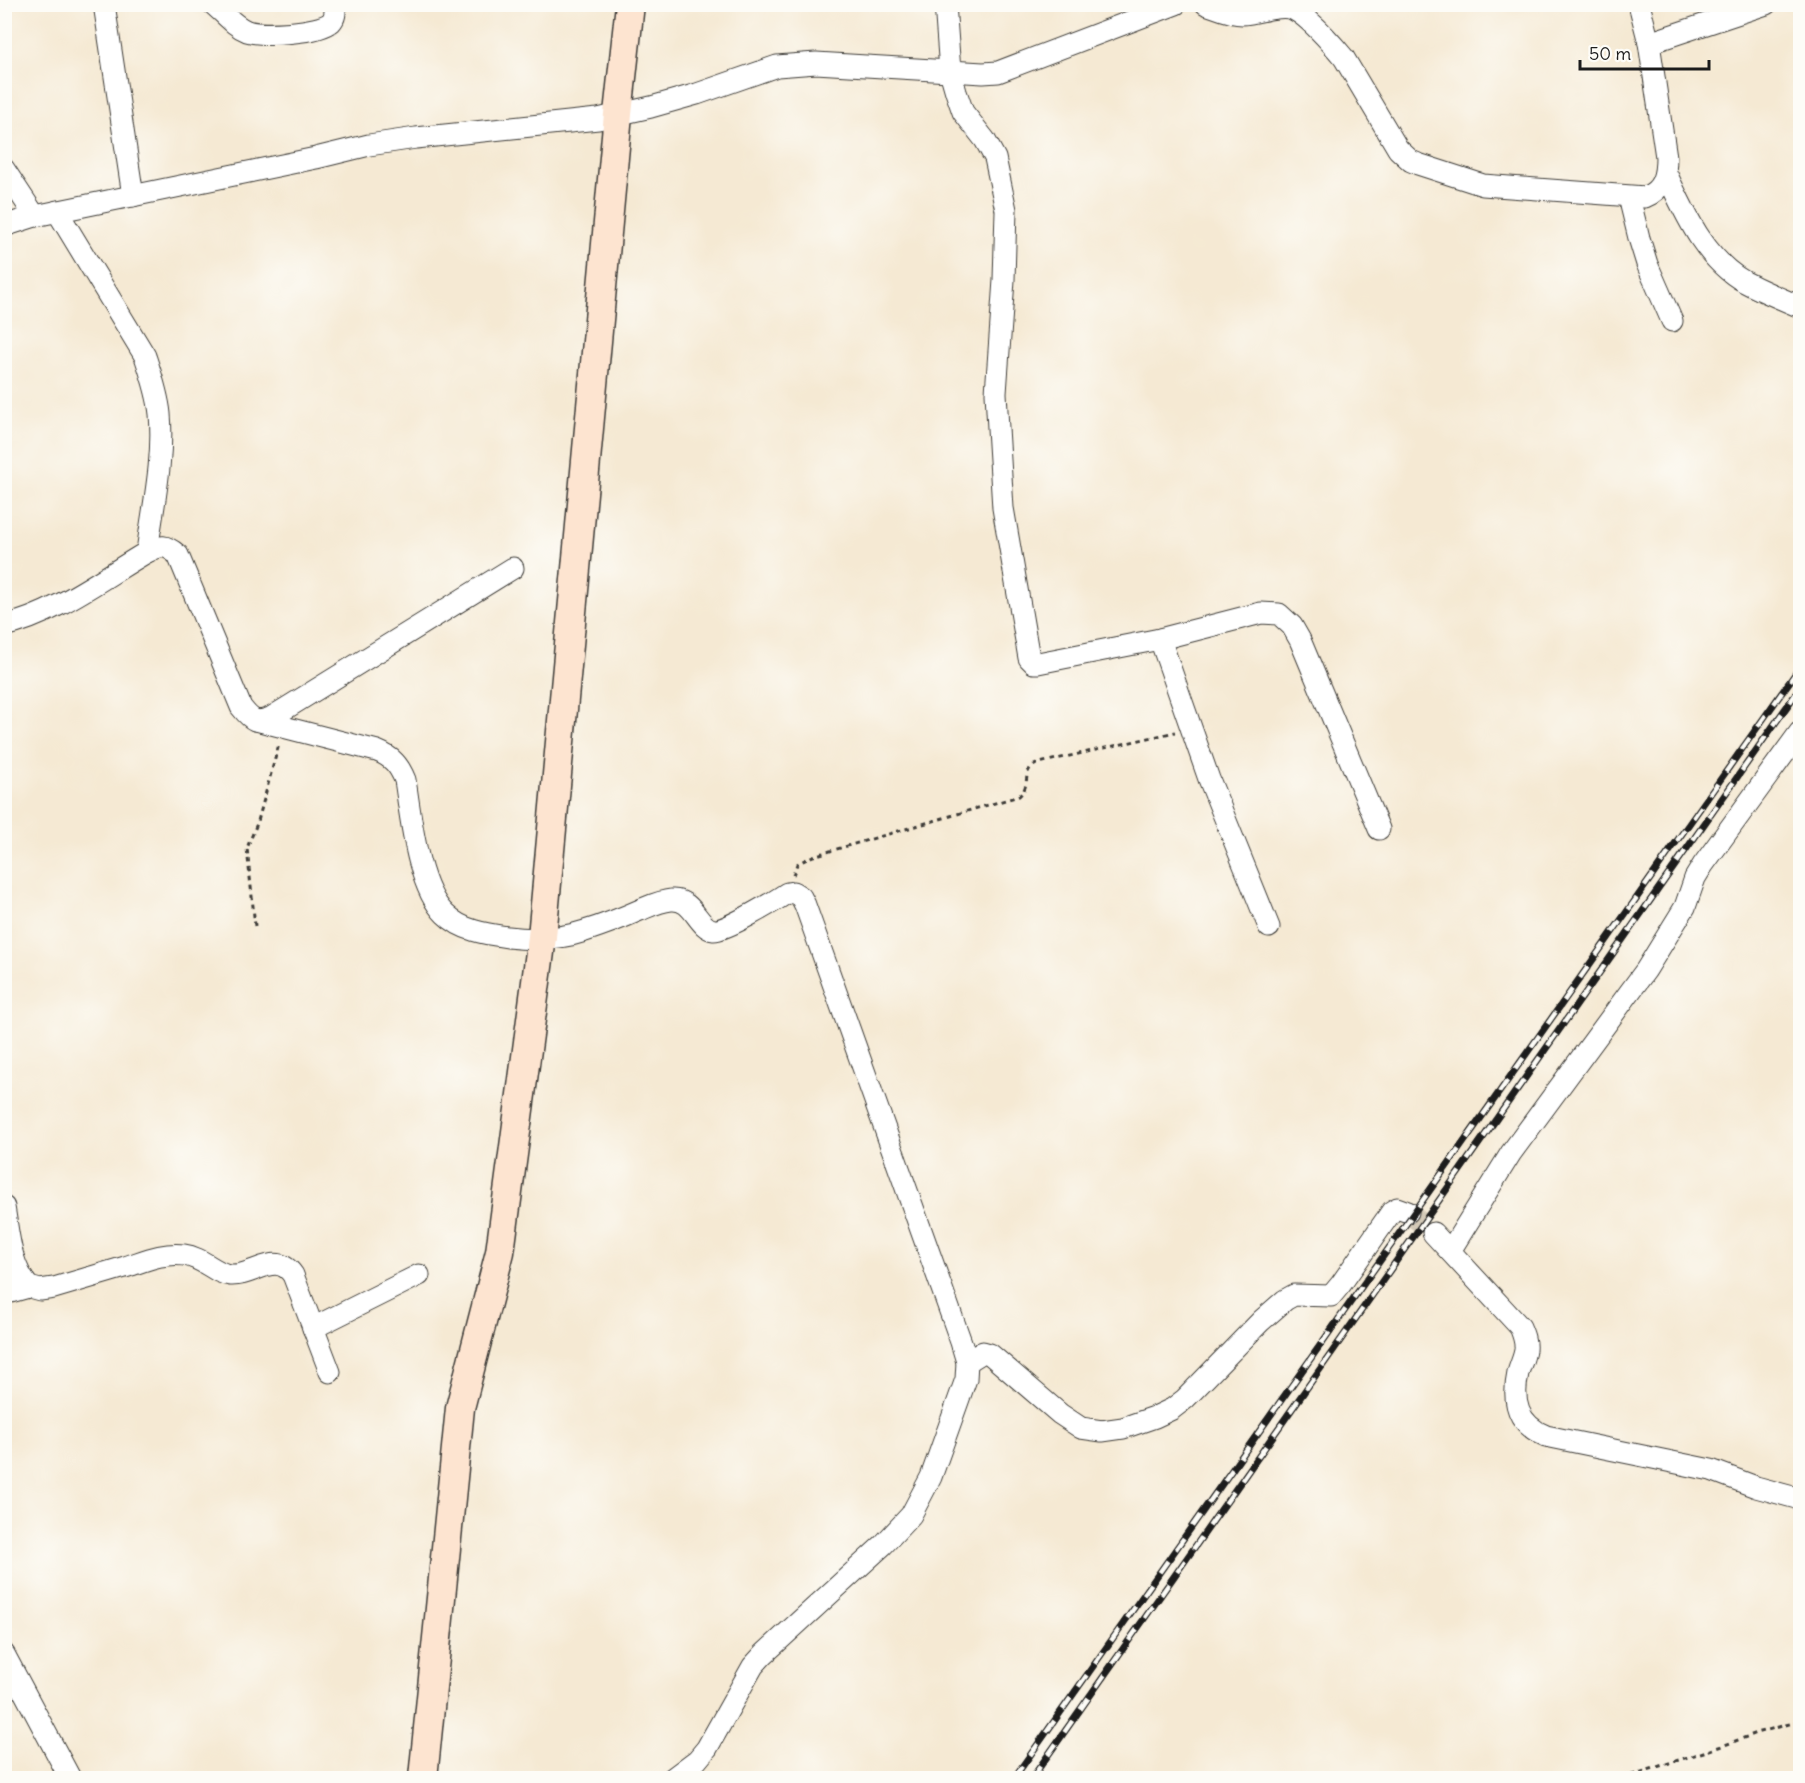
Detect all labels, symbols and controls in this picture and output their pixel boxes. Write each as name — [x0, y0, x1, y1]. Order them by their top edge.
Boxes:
scale bar — [1580, 33, 1709, 71]
text: 50 m — [1589, 42, 1631, 65]

